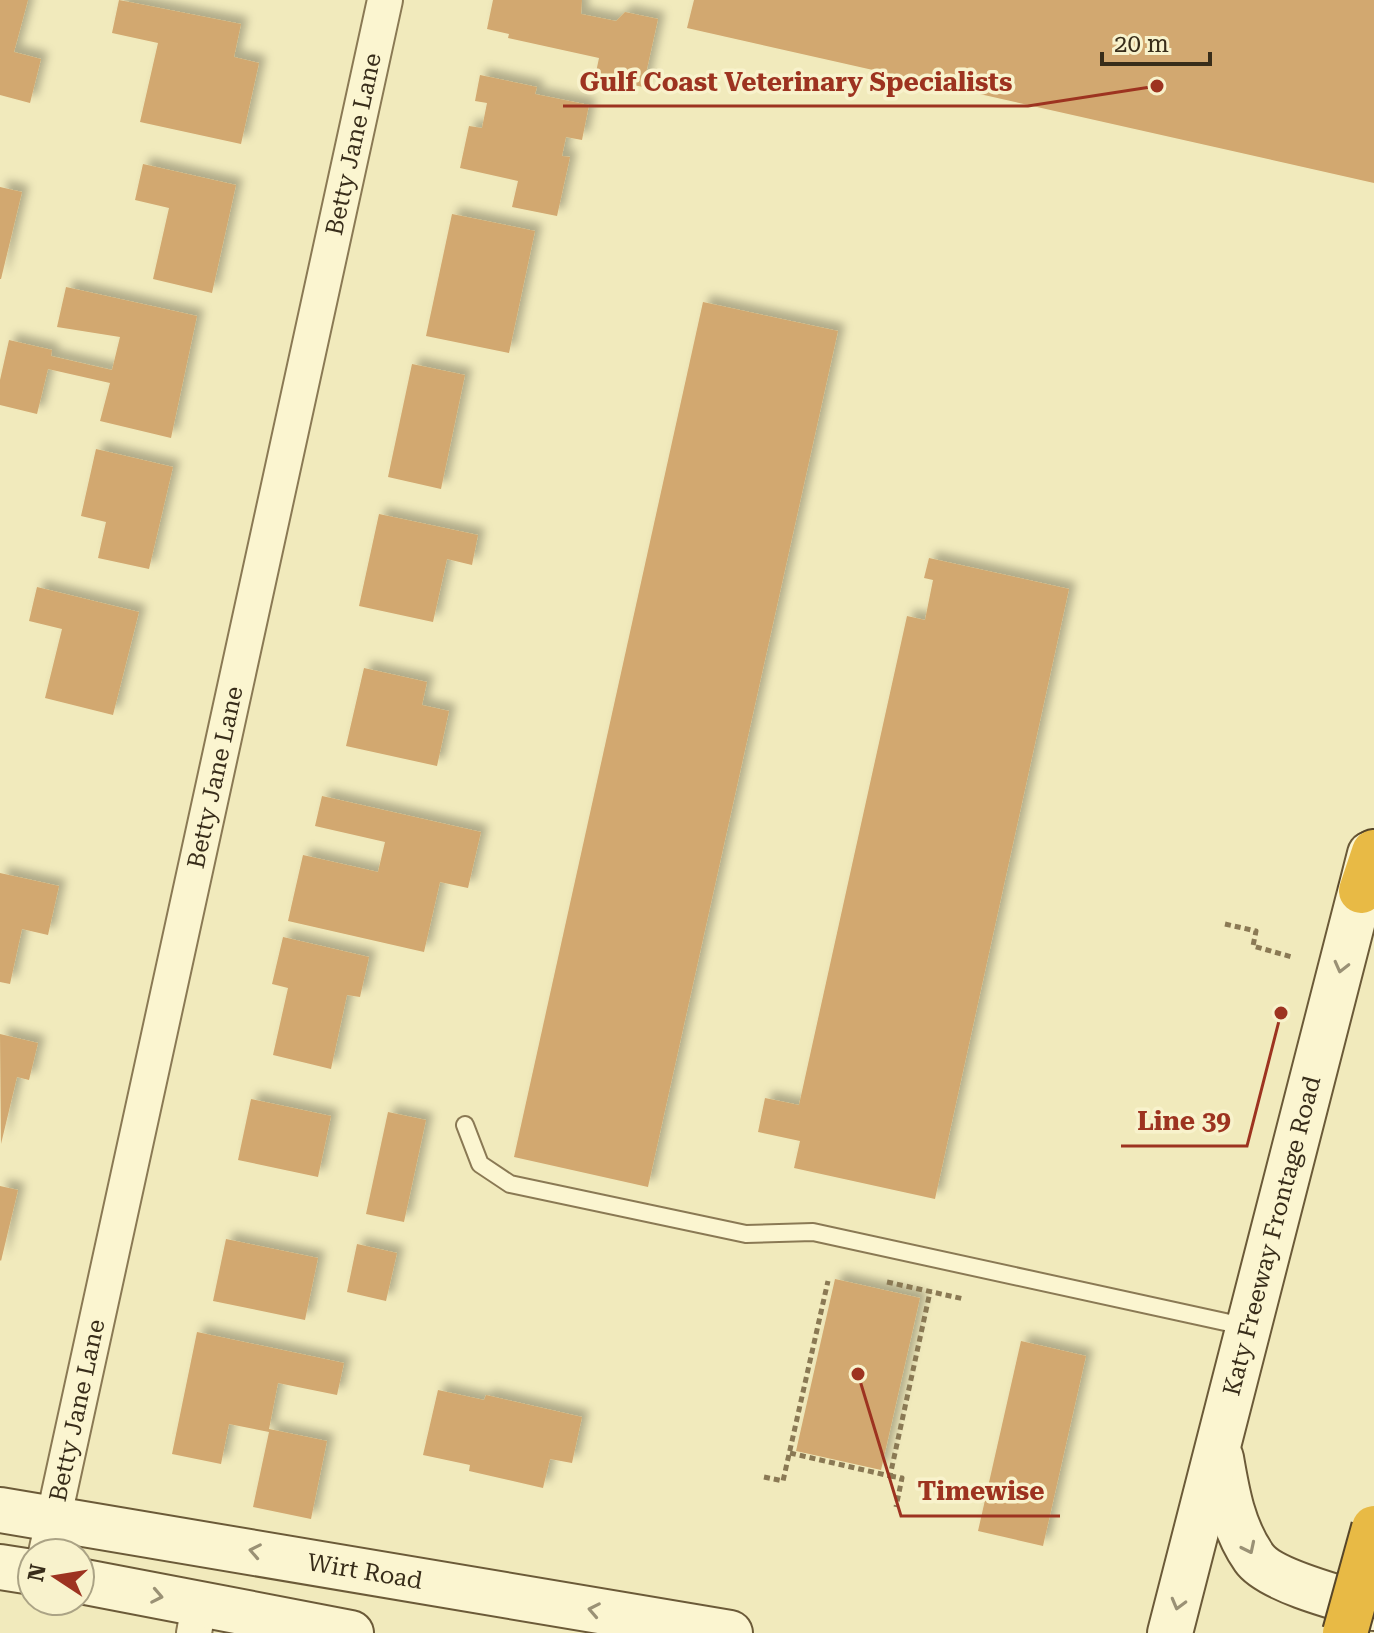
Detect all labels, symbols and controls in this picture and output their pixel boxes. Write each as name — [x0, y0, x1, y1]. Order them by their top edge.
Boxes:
scale bar — [1102, 16, 1210, 66]
text: 20 m — [1114, 30, 1169, 58]
street label: Betty Jane Lane — [320, 51, 387, 238]
callout: Gulf Coast Veterinary Specialists — [563, 56, 1028, 106]
text: Gulf Coast Veterinary Specialists — [580, 67, 1012, 97]
street label: Betty Jane Lane — [182, 684, 249, 871]
one-way arrow — [1334, 960, 1351, 973]
street label: Katy Freeway Frontage Road — [1218, 1073, 1326, 1399]
callout: Line 39 — [1121, 1096, 1247, 1146]
text: Line 39 — [1137, 1106, 1231, 1136]
street label: Betty Jane Lane — [44, 1317, 111, 1504]
callout: Timewise — [901, 1466, 1060, 1516]
text: Timewise — [918, 1476, 1044, 1506]
north arrow — [16, 1537, 96, 1617]
one-way arrow — [1239, 1539, 1255, 1554]
one-way arrow — [248, 1544, 262, 1561]
street label: Wirt Road — [305, 1548, 424, 1595]
text: N — [23, 1562, 51, 1584]
one-way arrow — [149, 1587, 163, 1604]
one-way arrow — [1170, 1596, 1187, 1610]
one-way arrow — [588, 1602, 601, 1619]

